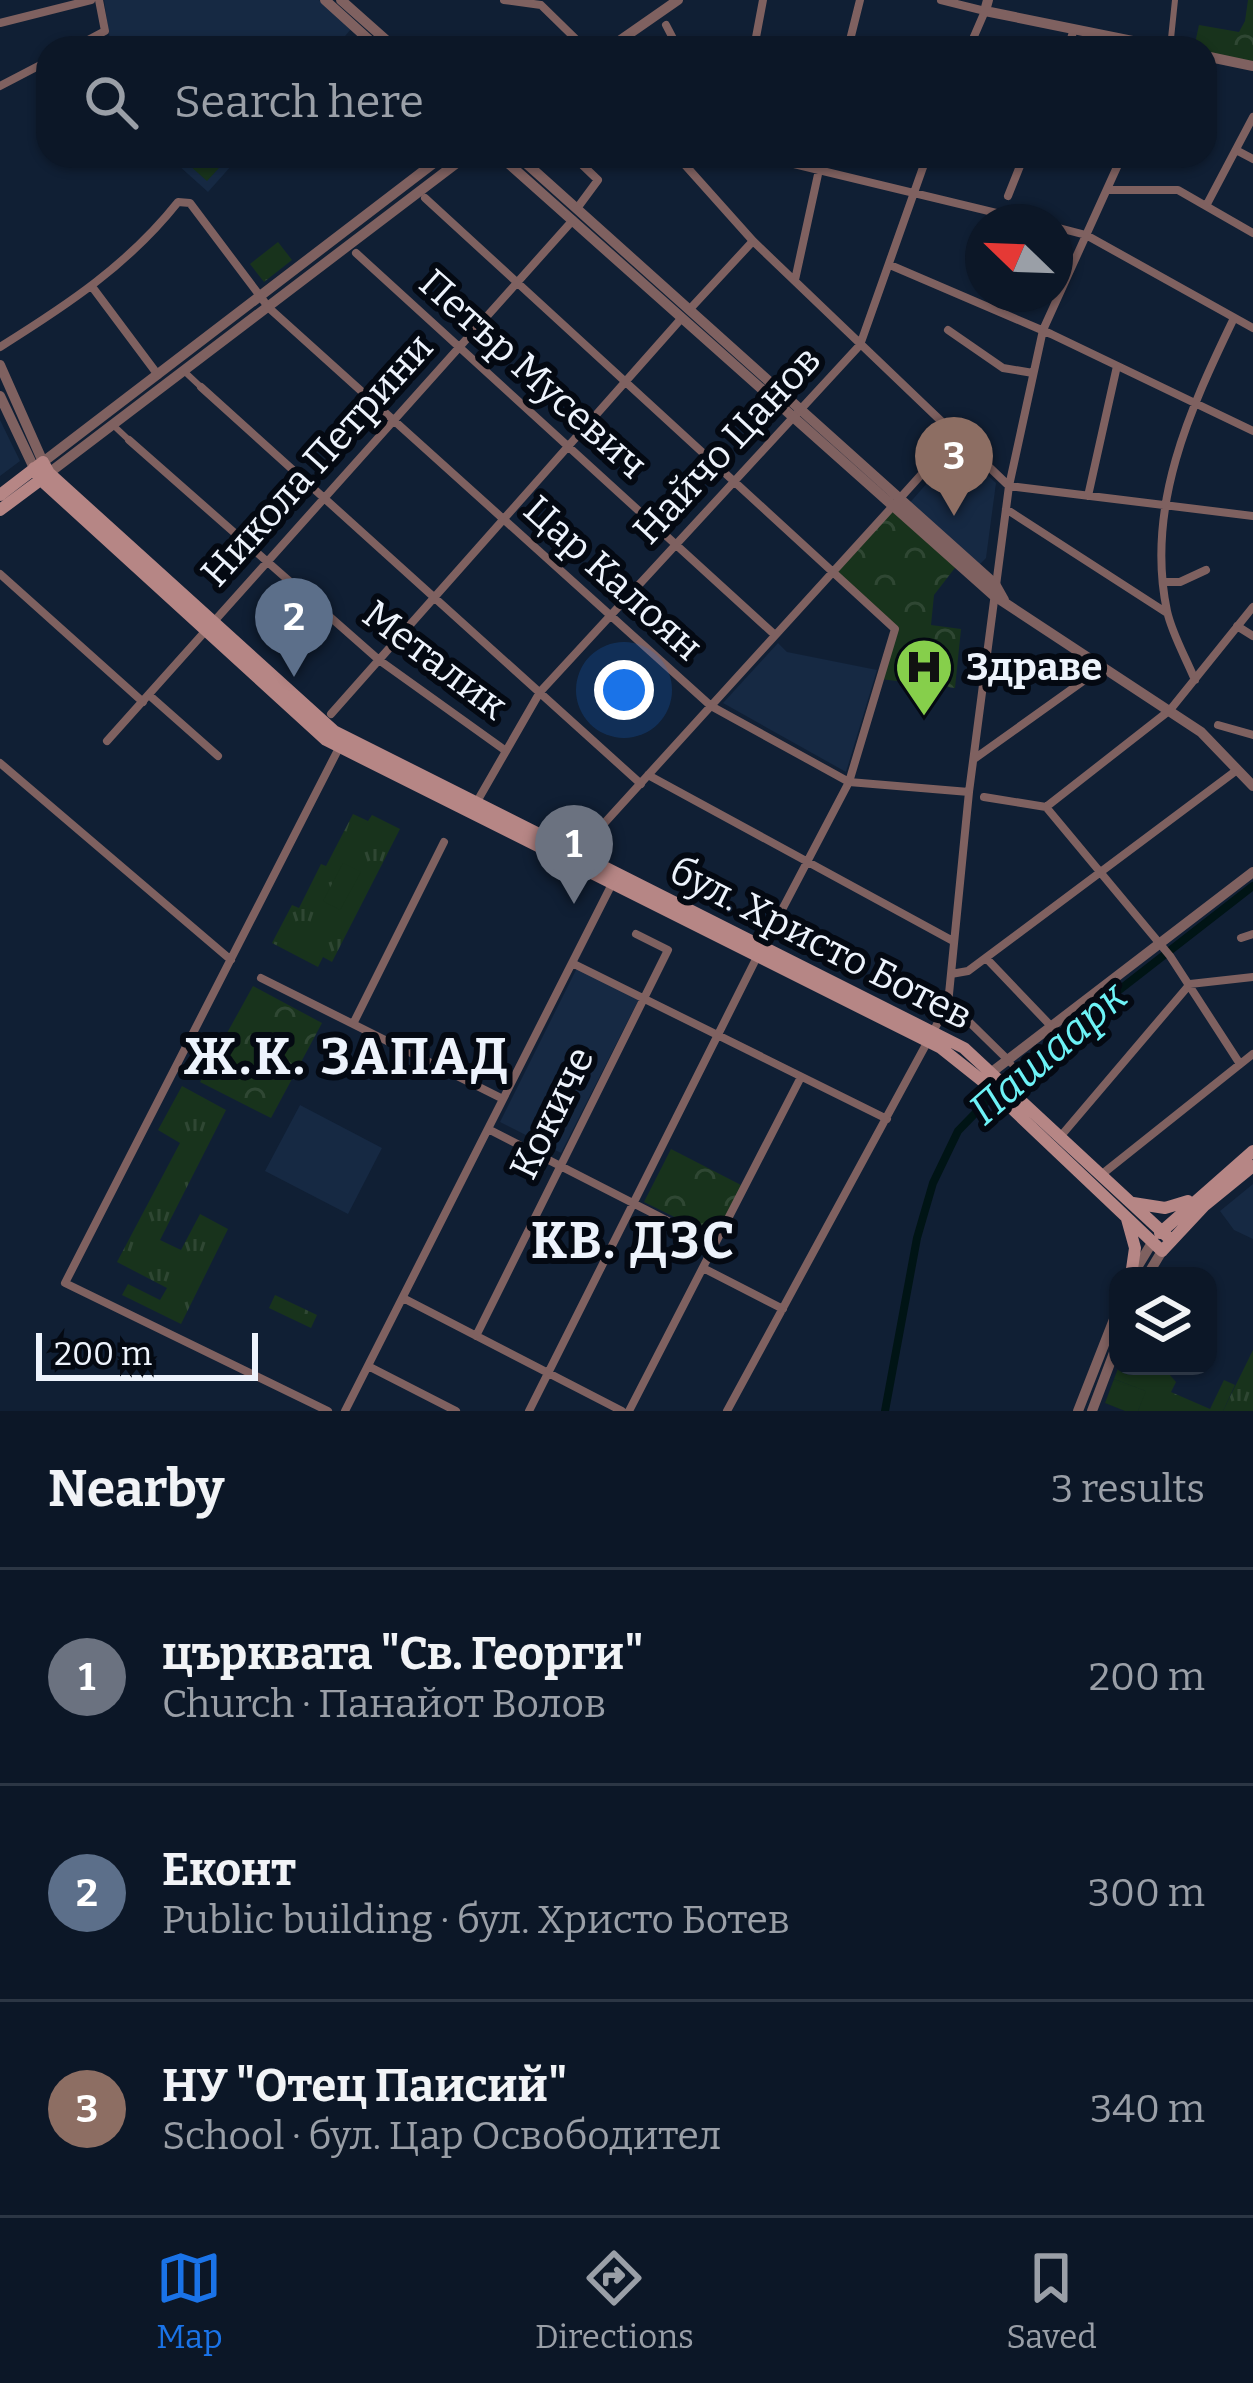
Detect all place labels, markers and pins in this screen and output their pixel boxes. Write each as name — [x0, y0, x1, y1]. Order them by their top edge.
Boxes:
pin: 3 — [915, 417, 993, 516]
pin: 2 — [255, 578, 333, 677]
hospital icon: Здраве — [893, 636, 955, 718]
place label: Здраве — [966, 644, 1103, 690]
pin: 1 — [535, 805, 613, 904]

